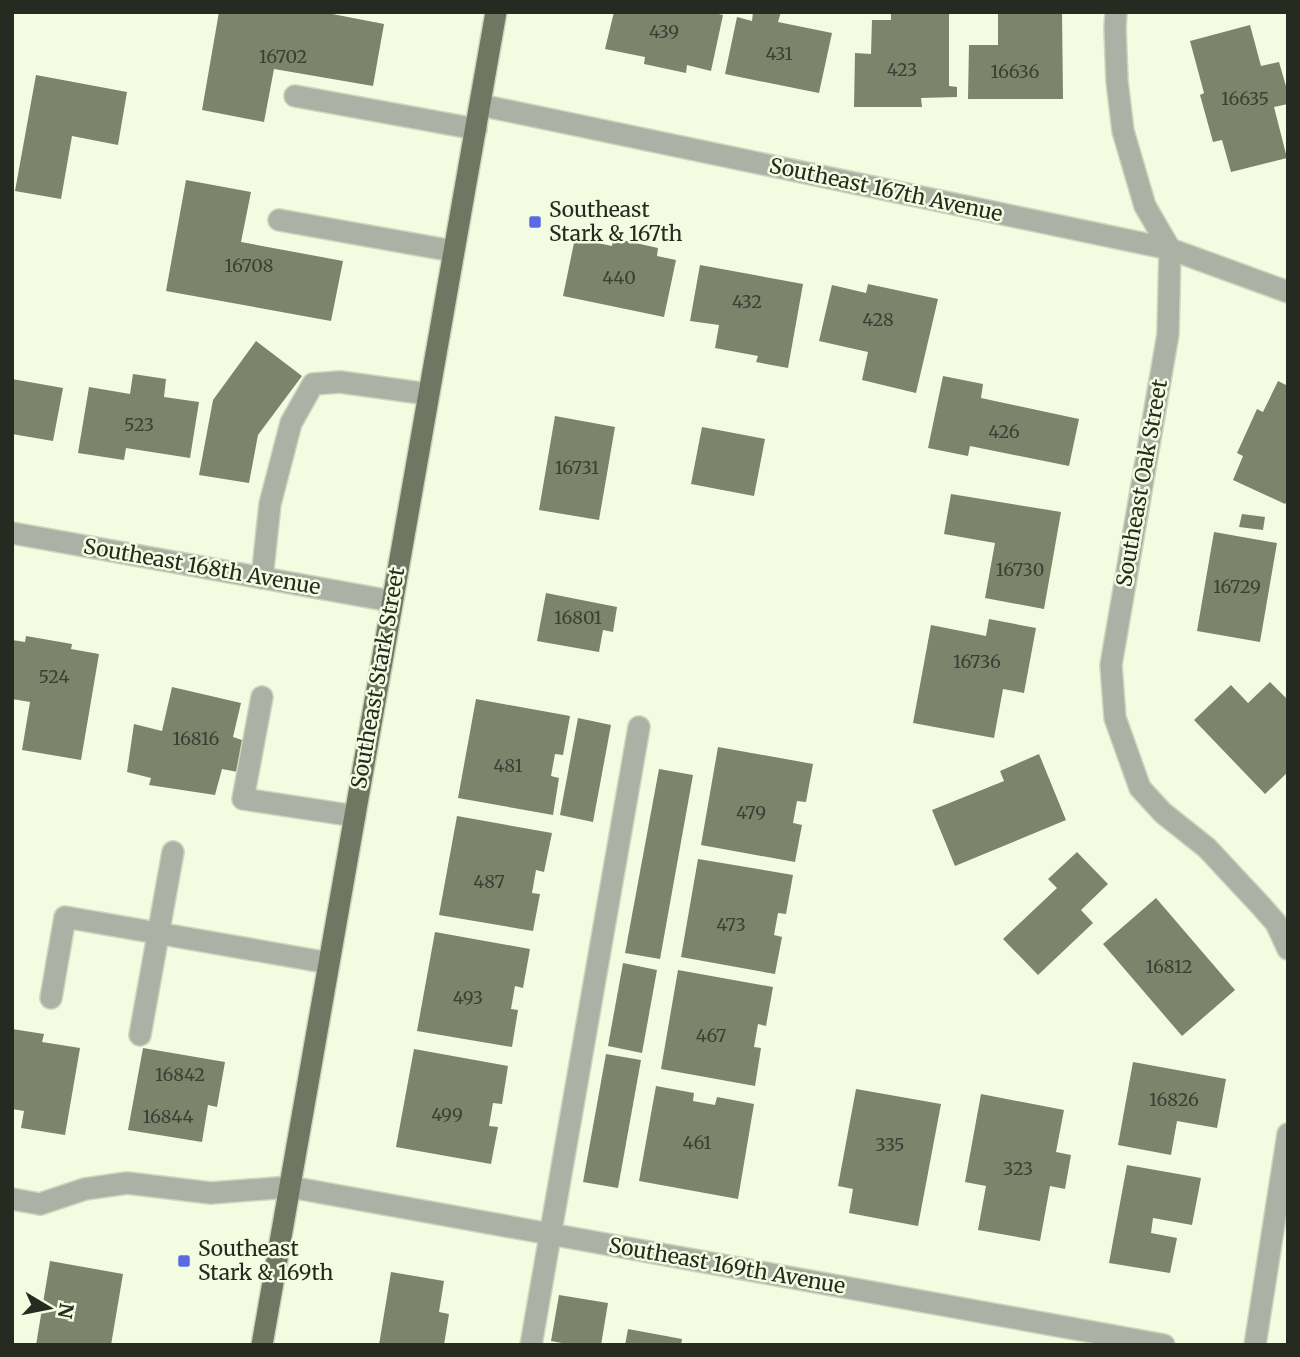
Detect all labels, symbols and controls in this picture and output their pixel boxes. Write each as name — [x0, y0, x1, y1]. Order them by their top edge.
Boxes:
house number: 439 — [649, 20, 679, 43]
house number: 431 — [765, 42, 793, 65]
house number: 16702 — [259, 45, 307, 68]
house number: 423 — [887, 58, 917, 81]
house number: 16636 — [991, 60, 1040, 83]
house number: 16635 — [1221, 87, 1269, 110]
street label: Southeast 167th Avenue — [767, 152, 1005, 227]
place label: Southeast Stark & 167th — [549, 196, 682, 247]
marker: Southeast Stark & 167th — [527, 214, 543, 230]
house number: 16708 — [225, 254, 273, 277]
house number: 440 — [602, 266, 636, 289]
house number: 432 — [732, 290, 762, 313]
house number: 428 — [862, 308, 894, 331]
street label: Southeast Oak Street — [1110, 377, 1173, 589]
house number: 523 — [124, 413, 154, 436]
house number: 426 — [988, 420, 1020, 443]
house number: 16731 — [555, 456, 599, 479]
street label: Southeast 168th Avenue — [82, 532, 323, 601]
house number: 16730 — [996, 558, 1044, 581]
street label: Southeast Stark Street — [345, 565, 410, 791]
house number: 16729 — [1213, 575, 1261, 598]
house number: 16801 — [554, 606, 602, 629]
house number: 16736 — [953, 650, 1001, 673]
house number: 524 — [39, 665, 70, 688]
house number: 16816 — [173, 727, 219, 750]
house number: 481 — [493, 754, 523, 777]
house number: 479 — [736, 801, 766, 824]
house number: 487 — [473, 870, 505, 893]
house number: 473 — [716, 913, 746, 936]
house number: 16812 — [1145, 955, 1193, 978]
house number: 493 — [453, 986, 483, 1009]
house number: 467 — [696, 1024, 726, 1047]
house number: 16842 — [155, 1063, 205, 1086]
house number: 16826 — [1149, 1088, 1199, 1111]
house number: 499 — [431, 1103, 463, 1126]
house number: 16844 — [142, 1105, 194, 1128]
house number: 461 — [683, 1131, 711, 1154]
house number: 335 — [875, 1133, 905, 1156]
house number: 323 — [1003, 1157, 1033, 1180]
street label: Southeast 169th Avenue — [607, 1231, 848, 1300]
place label: Southeast Stark & 169th — [198, 1235, 334, 1286]
marker: Southeast Stark & 169th — [176, 1253, 192, 1269]
north arrow — [14, 1273, 84, 1343]
text: N — [53, 1301, 79, 1320]

